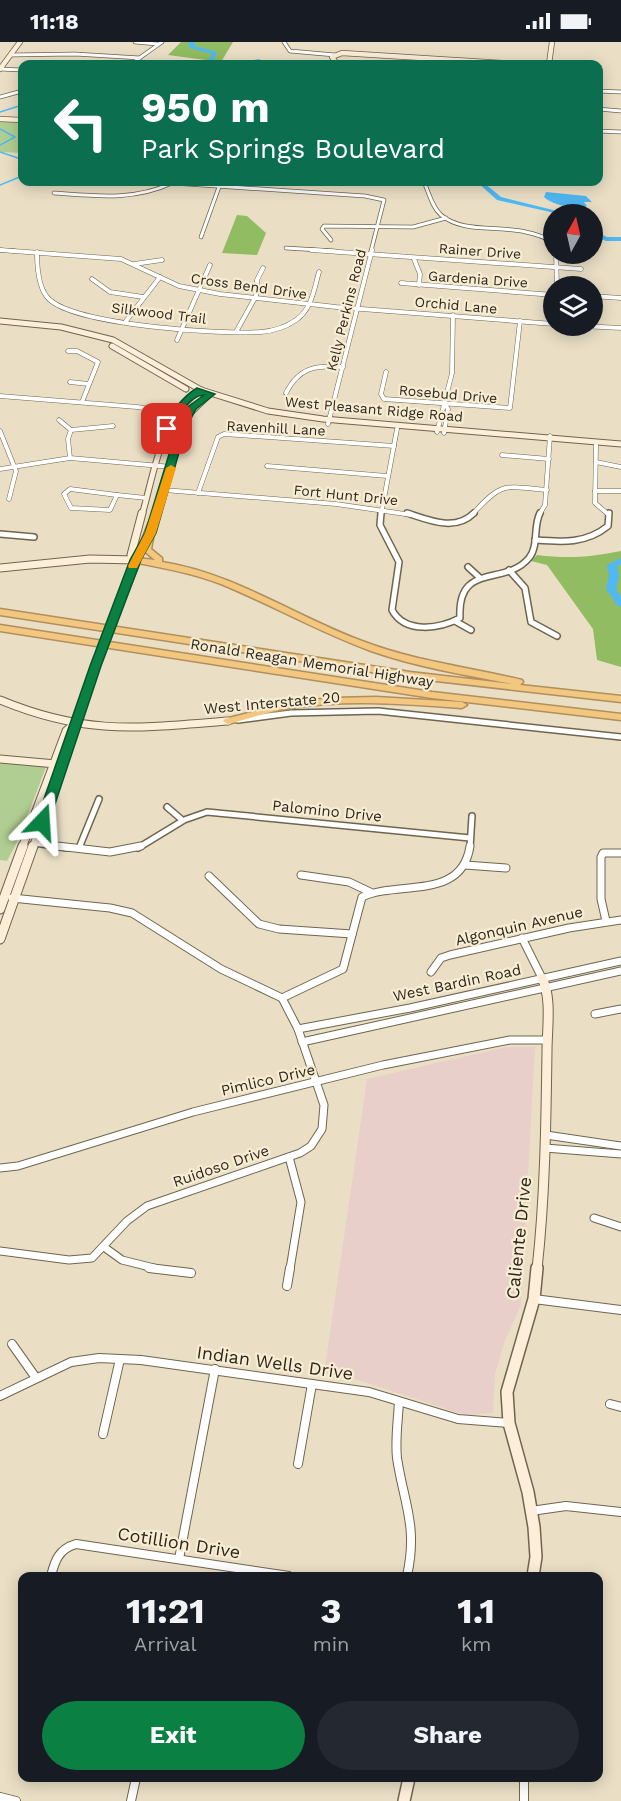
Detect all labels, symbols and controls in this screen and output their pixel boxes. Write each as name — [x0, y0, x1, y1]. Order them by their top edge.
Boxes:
text: 11:18 — [30, 9, 79, 34]
text: 950 m — [141, 83, 270, 132]
icon: left — [42, 84, 120, 162]
text: Park Springs Boulevard — [141, 133, 445, 165]
north arrow — [543, 204, 603, 264]
map controls — [543, 204, 603, 336]
street label: Rainer Drive — [438, 240, 522, 262]
street label: Kelly Perkins Road — [323, 247, 369, 373]
street label: Gardenia Drive — [428, 268, 528, 290]
street label: Cross Bend Drive — [190, 270, 308, 302]
button: layers — [543, 276, 603, 336]
street label: Orchid Lane — [414, 293, 498, 317]
street label: Silkwood Trail — [111, 299, 208, 327]
street label: Rosebud Drive — [398, 382, 498, 406]
street label: West Pleasant Ridge Road — [284, 393, 464, 425]
pin — [141, 403, 192, 454]
icon: arrive — [150, 412, 183, 445]
street label: Ravenhill Lane — [226, 417, 326, 439]
street label: Fort Hunt Drive — [293, 482, 399, 508]
street label: Ronald Reagan Memorial Highway — [189, 635, 435, 691]
street label: West Interstate 20 — [203, 688, 341, 718]
position arrow — [10.0, 790, 74.0, 854]
street label: Palomino Drive — [271, 796, 383, 826]
street label: Algonquin Avenue — [454, 903, 584, 949]
street label: West Bardin Road — [391, 961, 523, 1005]
street label: Pimlico Drive — [219, 1060, 317, 1100]
street label: Ruidoso Drive — [170, 1141, 272, 1191]
street label: Caliente Drive — [502, 1176, 535, 1300]
street label: Indian Wells Drive — [195, 1341, 355, 1384]
street label: Cotillion Drive — [116, 1522, 242, 1563]
text: 11:21 — [126, 1590, 205, 1632]
text: 3 — [320, 1590, 342, 1632]
text: 1.1 — [457, 1590, 495, 1632]
text: Arrival — [134, 1632, 197, 1656]
text: min — [313, 1632, 349, 1656]
text: km — [461, 1632, 491, 1656]
button: Exit — [42, 1701, 305, 1770]
button: Share — [317, 1701, 579, 1770]

